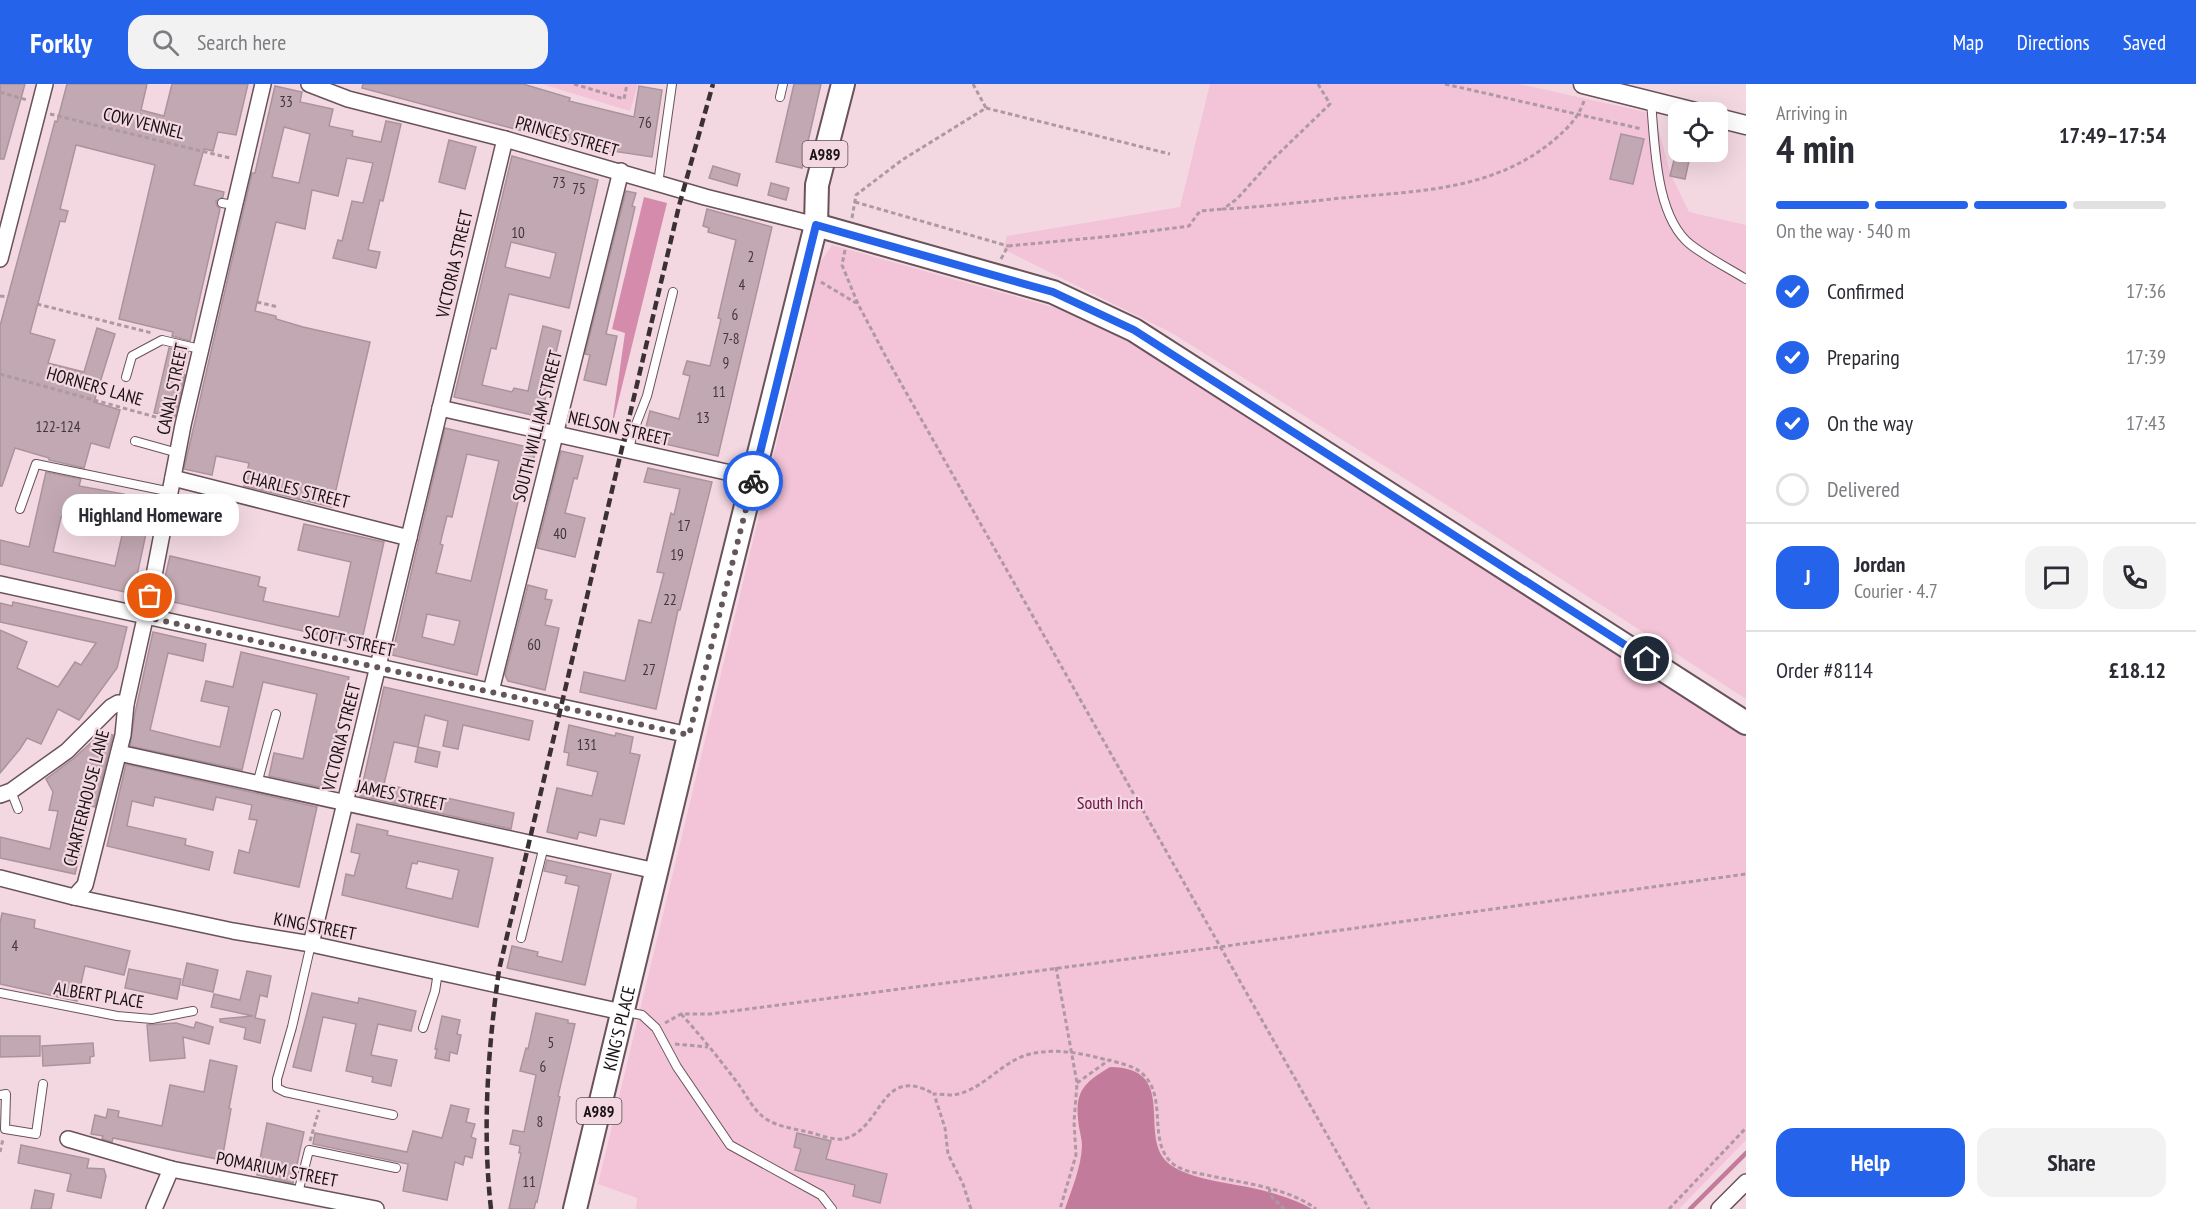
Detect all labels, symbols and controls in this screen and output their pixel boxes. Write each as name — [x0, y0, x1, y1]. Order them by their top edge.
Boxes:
search box — [128, 15, 548, 69]
text: Forkly — [30, 24, 92, 61]
icon: search — [149, 26, 182, 59]
text: Search here — [197, 28, 286, 56]
text: Map — [1953, 29, 1984, 56]
text: Directions — [2017, 29, 2090, 56]
text: Saved — [2123, 29, 2166, 56]
house number: 33 — [279, 92, 293, 111]
text: Arriving in — [1776, 100, 1848, 126]
street label: COW VENNEL — [101, 102, 188, 144]
map controls — [1668, 102, 1728, 162]
button: locate — [1668, 102, 1728, 162]
street label: PRINCES STREET — [513, 110, 621, 162]
house number: 76 — [638, 113, 652, 132]
text: 17:49–17:54 — [2059, 121, 2166, 149]
text: 4 min — [1776, 123, 1855, 174]
road number: A989 — [802, 141, 848, 167]
house number: 73 — [552, 173, 566, 192]
house number: 75 — [572, 179, 586, 198]
street label: VICTORIA STREET — [430, 208, 478, 321]
text: On the way · 540 m — [1776, 218, 1911, 244]
house number: 10 — [511, 223, 525, 242]
house number: 2 — [748, 247, 754, 266]
house number: 4 — [739, 275, 746, 294]
icon: check — [1776, 275, 1809, 308]
text: Confirmed — [1827, 277, 1904, 305]
text: 17:36 — [2126, 278, 2166, 304]
house number: 6 — [732, 305, 739, 324]
house number: 7-8 — [722, 329, 740, 348]
street label: CANAL STREET — [151, 341, 193, 437]
icon: check — [1776, 341, 1809, 374]
text: Preparing — [1827, 343, 1900, 371]
text: 17:39 — [2126, 344, 2166, 370]
street label: SOUTH WILLIAM STREET — [507, 348, 567, 504]
house number: 9 — [723, 353, 729, 372]
street label: HORNERS LANE — [44, 361, 146, 411]
house number: 11 — [712, 382, 726, 401]
street label: NELSON STREET — [566, 405, 672, 451]
icon: check — [1776, 407, 1809, 440]
house number: 13 — [696, 408, 710, 427]
text: On the way — [1827, 409, 1913, 437]
text: 17:43 — [2126, 410, 2166, 436]
house number: 122-124 — [36, 417, 81, 436]
courier — [723, 451, 783, 511]
street label: CHARLES STREET — [240, 465, 352, 513]
icon: bike — [737, 465, 770, 498]
text: Delivered — [1827, 475, 1900, 503]
callout: Highland Homeware — [62, 494, 238, 536]
text: Highland Homeware — [78, 502, 223, 528]
house number: 17 — [677, 516, 691, 535]
house number: 40 — [553, 524, 567, 543]
house number: 19 — [670, 545, 684, 564]
button: chat — [2025, 546, 2088, 609]
button: phone — [2103, 546, 2166, 609]
text: Jordan — [1854, 550, 1905, 578]
text: J — [1804, 563, 1811, 591]
pin — [124, 570, 175, 621]
text: Courier · 4.7 — [1854, 578, 1938, 604]
icon: bag — [133, 579, 166, 612]
house number: 22 — [663, 590, 677, 609]
street label: SCOTT STREET — [301, 620, 397, 662]
pin — [1621, 633, 1672, 684]
house number: 60 — [527, 635, 541, 654]
icon: home — [1630, 642, 1663, 675]
text: Order #8114 — [1776, 656, 1873, 684]
text: £18.12 — [2109, 656, 2166, 684]
house number: 27 — [642, 660, 656, 679]
street label: VICTORIA STREET — [316, 681, 365, 794]
street label: CHARTERHOUSE LANE — [58, 727, 114, 869]
house number: 131 — [577, 735, 597, 754]
street label: JAMES STREET — [353, 774, 448, 816]
park label: South Inch — [1077, 791, 1143, 814]
street label: KING STREET — [272, 907, 358, 945]
house number: 4 — [12, 936, 19, 955]
street label: ALBERT PLACE — [52, 977, 146, 1013]
street label: KING'S PLACE — [597, 984, 640, 1073]
house number: 5 — [548, 1033, 554, 1052]
house number: 6 — [540, 1057, 547, 1076]
road number: A989 — [576, 1098, 622, 1124]
house number: 8 — [537, 1112, 543, 1131]
button: Help — [1776, 1128, 1965, 1197]
button: Share — [1977, 1128, 2166, 1197]
street label: POMARIUM STREET — [214, 1146, 340, 1192]
house number: 11 — [522, 1172, 536, 1191]

